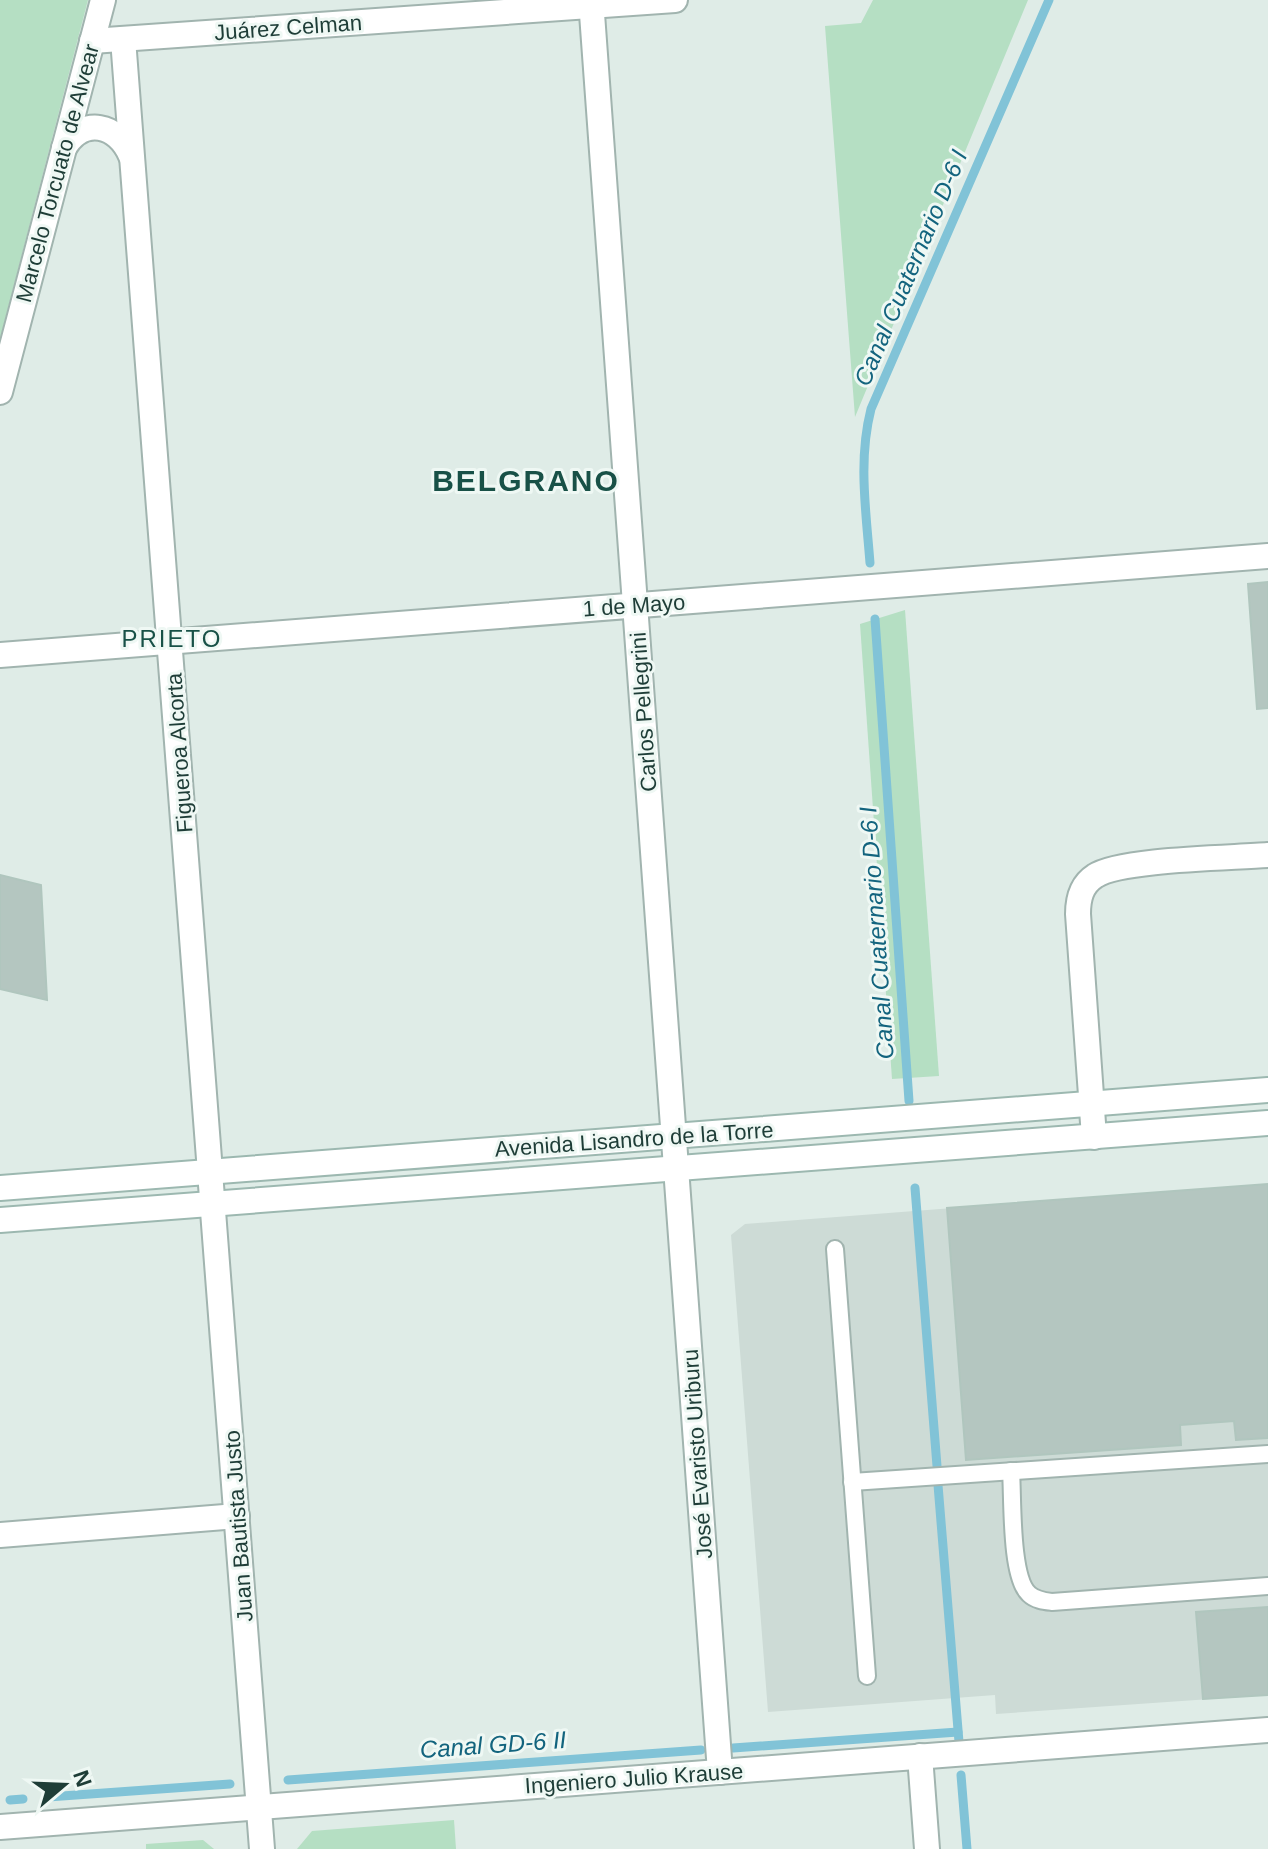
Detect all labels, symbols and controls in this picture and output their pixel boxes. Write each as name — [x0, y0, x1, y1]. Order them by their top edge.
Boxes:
street label: Juárez Celman — [213, 10, 363, 45]
street label: Marcelo Torcuato de Alvear — [11, 41, 104, 305]
water label: Canal Cuaternario D-6 I — [849, 146, 973, 390]
district label: BELGRANO — [432, 464, 620, 497]
street label: 1 de Mayo — [582, 589, 686, 622]
district label: PRIETO — [122, 625, 222, 652]
street label: Carlos Pellegrini — [625, 631, 662, 793]
street label: Figueroa Alcorta — [161, 671, 198, 834]
water label: Canal Cuaternario D-6 I — [854, 805, 899, 1060]
street label: Avenida Lisandro de la Torre — [494, 1117, 774, 1162]
street label: José Evaristo Uriburu — [678, 1348, 717, 1560]
street label: Juan Bautista Justo — [219, 1429, 258, 1623]
water label: Canal GD-6 II — [419, 1726, 567, 1763]
north arrow — [24, 1745, 104, 1825]
street label: Ingeniero Julio Krause — [524, 1758, 744, 1799]
text: N — [68, 1767, 97, 1790]

